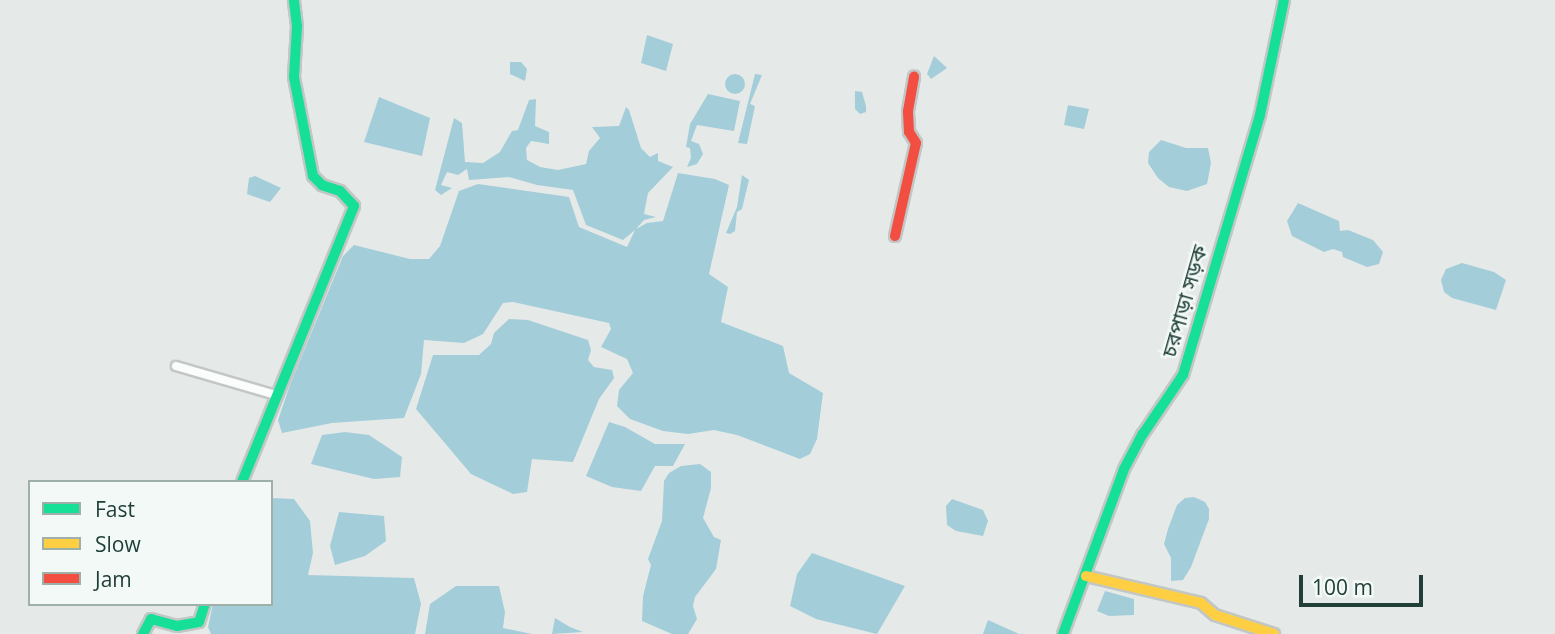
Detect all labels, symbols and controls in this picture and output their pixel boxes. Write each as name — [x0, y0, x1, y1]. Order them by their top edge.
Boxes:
street label: চরপাড়া সড়ক — [1156, 242, 1212, 360]
legend — [28, 480, 273, 606]
text: Fast — [95, 495, 135, 523]
text: Slow — [95, 530, 141, 558]
scale bar — [1303, 560, 1427, 604]
text: Jam — [95, 565, 132, 593]
text: 100 m — [1312, 573, 1373, 601]

